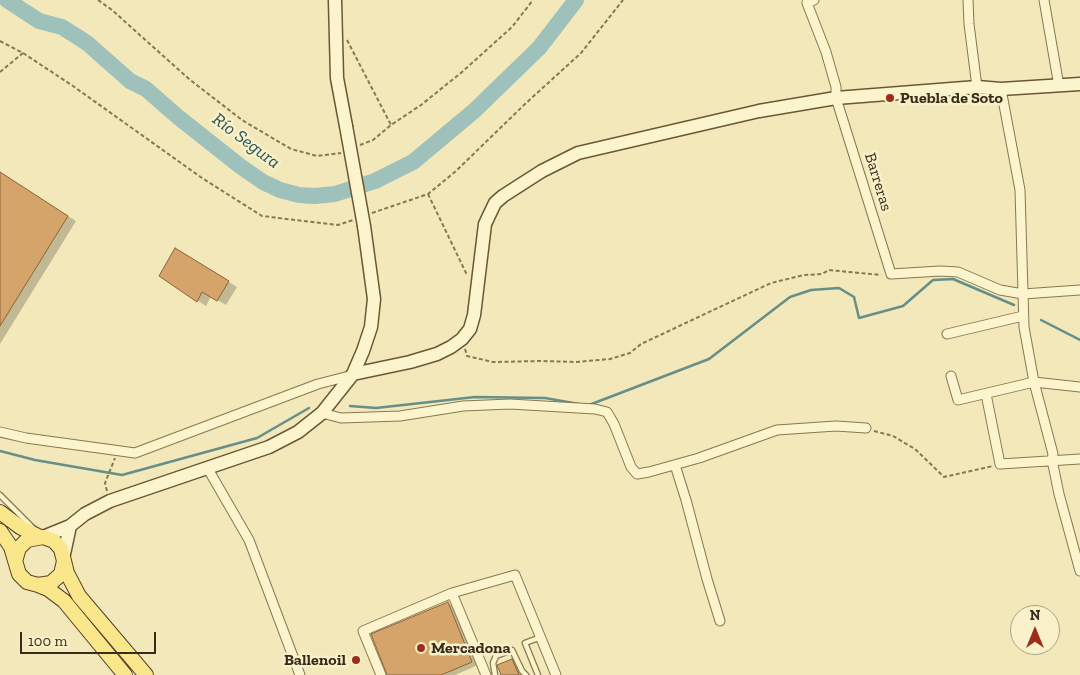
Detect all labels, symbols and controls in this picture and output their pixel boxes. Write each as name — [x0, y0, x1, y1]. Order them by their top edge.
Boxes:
place label: Puebla de Soto — [900, 88, 1003, 108]
marker: Puebla de Soto — [884, 92, 896, 104]
water label: Río Segura — [208, 109, 284, 173]
street label: Barreras — [860, 151, 896, 213]
north arrow — [1010, 605, 1060, 655]
text: N — [1030, 607, 1040, 624]
scale bar — [22, 622, 159, 654]
text: 100 m — [28, 632, 67, 650]
place label: Mercadona — [431, 638, 511, 658]
marker: Mercadona — [415, 642, 427, 654]
place label: Ballenoil — [284, 650, 346, 670]
marker: Ballenoil — [350, 654, 362, 666]

